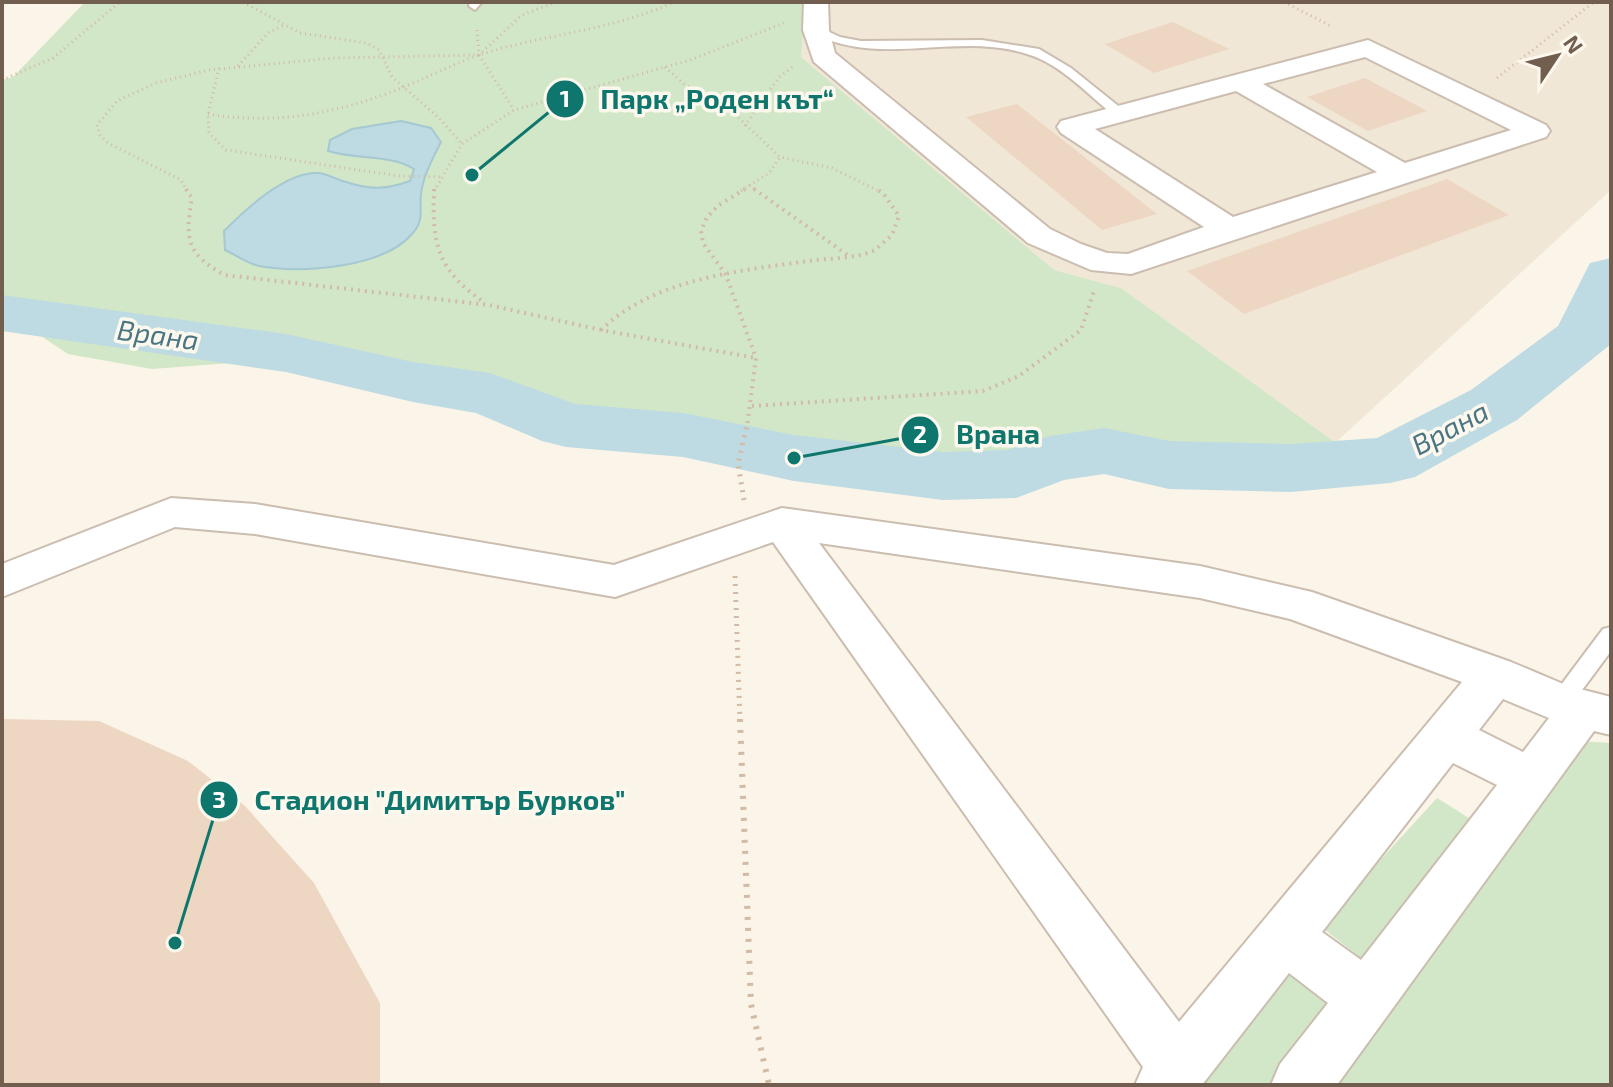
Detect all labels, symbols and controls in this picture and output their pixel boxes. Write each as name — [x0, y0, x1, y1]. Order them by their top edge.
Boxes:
north arrow — [1517, 16, 1597, 96]
text: N — [1559, 30, 1589, 58]
callout: Парк „Роден кът“ — [545, 73, 850, 125]
text: Парк „Роден кът“ — [600, 81, 834, 115]
text: 1 — [560, 83, 570, 112]
water label: Врана — [115, 311, 201, 357]
water label: Врана — [1405, 393, 1494, 461]
callout: Врана — [900, 409, 1056, 461]
text: Врана — [956, 416, 1040, 450]
text: 2 — [913, 419, 927, 448]
callout: Стадион "Димитър Бурков" — [199, 774, 642, 826]
text: Стадион "Димитър Бурков" — [255, 782, 625, 816]
text: 3 — [212, 784, 226, 813]

